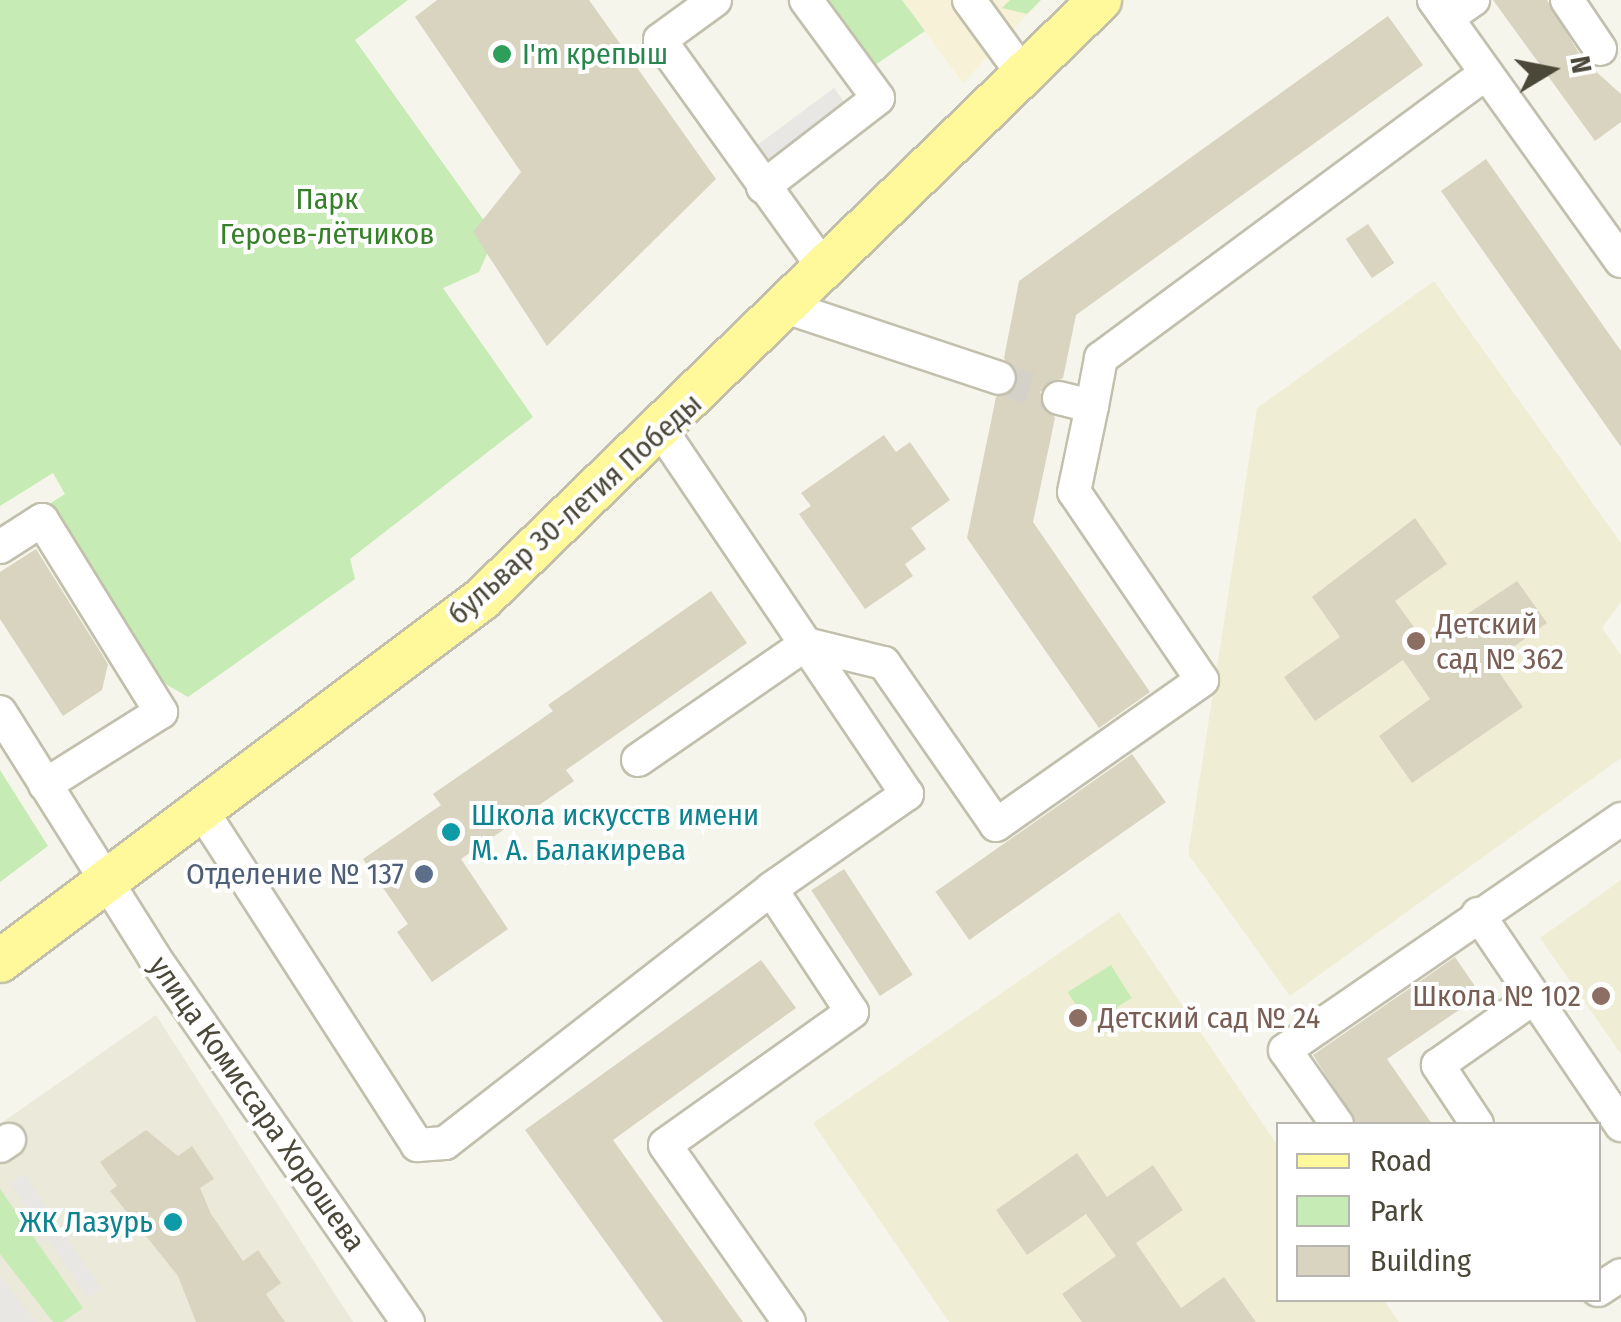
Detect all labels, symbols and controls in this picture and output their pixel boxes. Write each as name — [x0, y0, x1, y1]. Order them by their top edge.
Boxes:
north arrow — [1501, 20, 1601, 120]
place label: I'm крепыш — [522, 36, 668, 72]
marker: I'm крепыш — [491, 43, 513, 65]
text: N — [1563, 54, 1599, 76]
park label: Парк Героев-лётчиков — [220, 181, 434, 252]
street label: бульвар 30-летия Победы — [441, 386, 709, 632]
place label: Детский сад № 362 — [1436, 606, 1564, 676]
marker: Детский сад № 362 — [1405, 630, 1427, 652]
place label: Школа искусств имени М. А. Балакирева — [471, 797, 759, 868]
marker: Школа искусств имени М. А. Балакирева — [440, 821, 462, 843]
place label: Отделение № 137 — [186, 856, 404, 892]
marker: Отделение № 137 — [413, 863, 435, 885]
street label: улица Комиссара Хорошева — [141, 949, 373, 1259]
place label: Школа № 102 — [1412, 978, 1581, 1014]
marker: Школа № 102 — [1590, 985, 1612, 1007]
place label: Детский сад № 24 — [1098, 1000, 1320, 1036]
marker: Детский сад № 24 — [1067, 1007, 1089, 1029]
legend — [1276, 1122, 1601, 1302]
text: Road — [1370, 1143, 1432, 1179]
text: Park — [1370, 1193, 1423, 1229]
place label: ЖК Лазурь — [19, 1204, 153, 1240]
marker: ЖК Лазурь — [162, 1211, 184, 1233]
text: Building — [1370, 1243, 1471, 1279]

